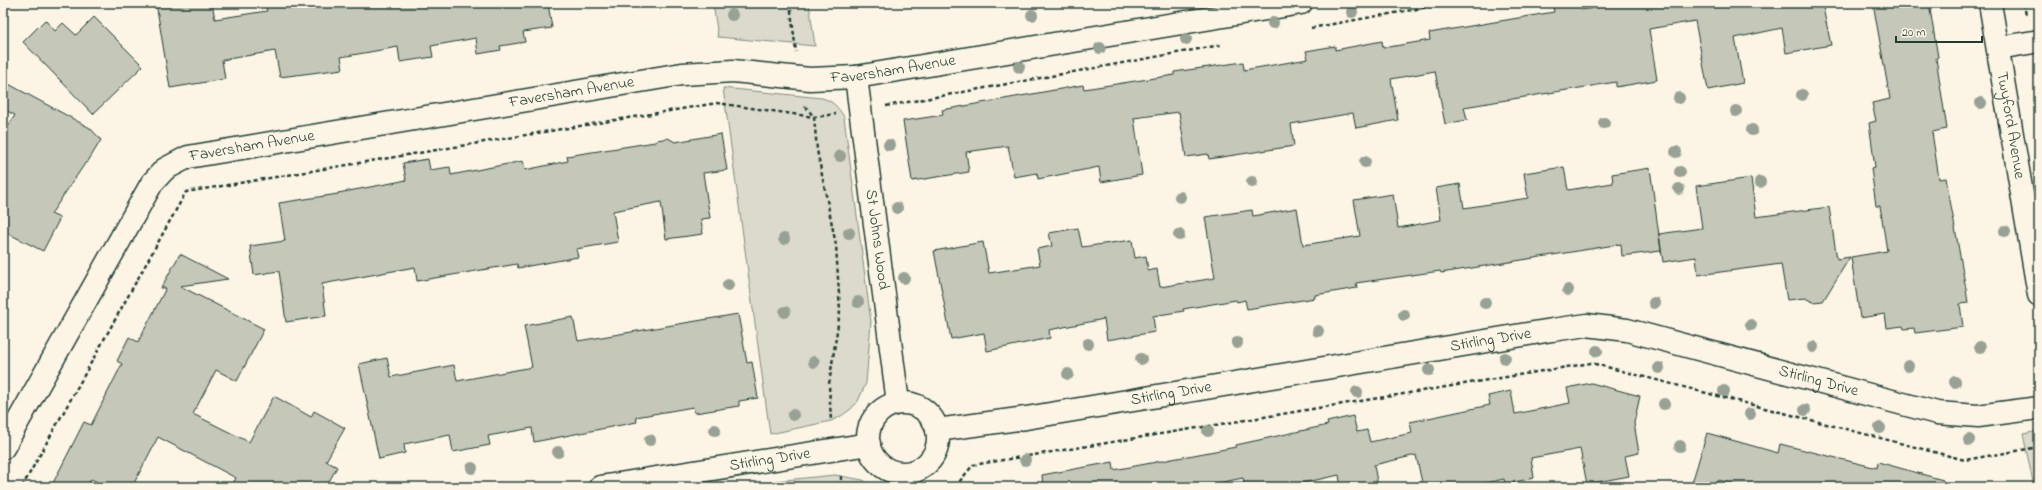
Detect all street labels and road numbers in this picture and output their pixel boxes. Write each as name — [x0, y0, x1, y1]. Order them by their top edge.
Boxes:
street label: Faversham Avenue — [829, 49, 958, 90]
street label: Faversham Avenue — [506, 70, 637, 115]
street label: Twyford Avenue — [1990, 70, 2031, 181]
street label: Faversham Avenue — [187, 124, 317, 169]
street label: St Johns Wood — [859, 188, 895, 291]
street label: Stirling Drive — [1448, 322, 1534, 359]
street label: Stirling Drive — [1776, 359, 1862, 404]
street label: Stirling Drive — [1129, 375, 1214, 412]
street label: Stirling Drive — [728, 441, 813, 478]

